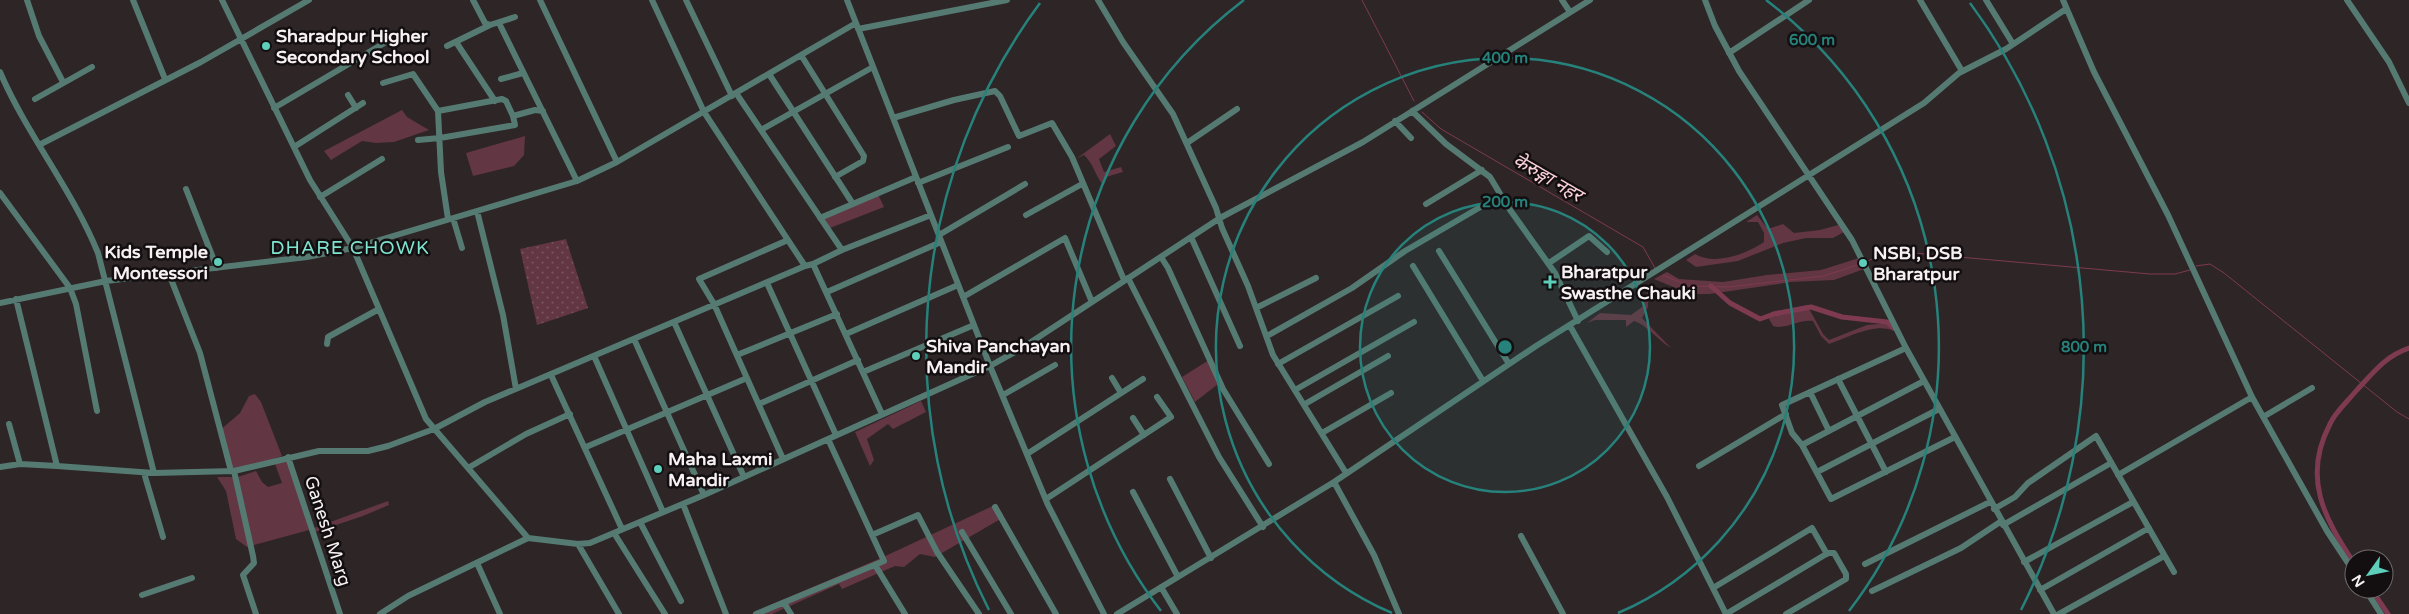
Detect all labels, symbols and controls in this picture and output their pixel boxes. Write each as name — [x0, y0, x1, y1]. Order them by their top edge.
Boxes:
place label: Sharadpur Higher Secondary School — [276, 25, 429, 68]
text: 600 m — [1789, 31, 1835, 49]
marker: Sharadpur Higher Secondary School — [260, 40, 272, 52]
text: 400 m — [1482, 49, 1528, 67]
water label: केरुङ्गा नहर — [1509, 148, 1590, 209]
text: 200 m — [1482, 193, 1528, 211]
district label: DHARE CHOWK — [270, 237, 430, 259]
place label: Kids Temple Montessori — [104, 241, 208, 284]
place label: NSBI, DSB Bharatpur — [1873, 242, 1963, 285]
marker: Kids Temple Montessori — [212, 256, 224, 268]
marker: NSBI, DSB Bharatpur — [1857, 257, 1869, 269]
place label: Bharatpur Swasthe Chauki — [1561, 261, 1696, 304]
marker: Bharatpur Swasthe Chauki — [1543, 275, 1557, 289]
place label: Shiva Panchayan Mandir — [926, 335, 1070, 378]
centre of rings — [1496, 338, 1514, 356]
text: 800 m — [2061, 338, 2107, 356]
marker: Shiva Panchayan Mandir — [910, 350, 922, 362]
place label: Maha Laxmi Mandir — [668, 448, 773, 491]
marker: Maha Laxmi Mandir — [652, 463, 664, 475]
street label: Ganesh Marg — [300, 473, 356, 589]
north arrow — [2344, 549, 2394, 599]
text: N — [2348, 571, 2369, 590]

